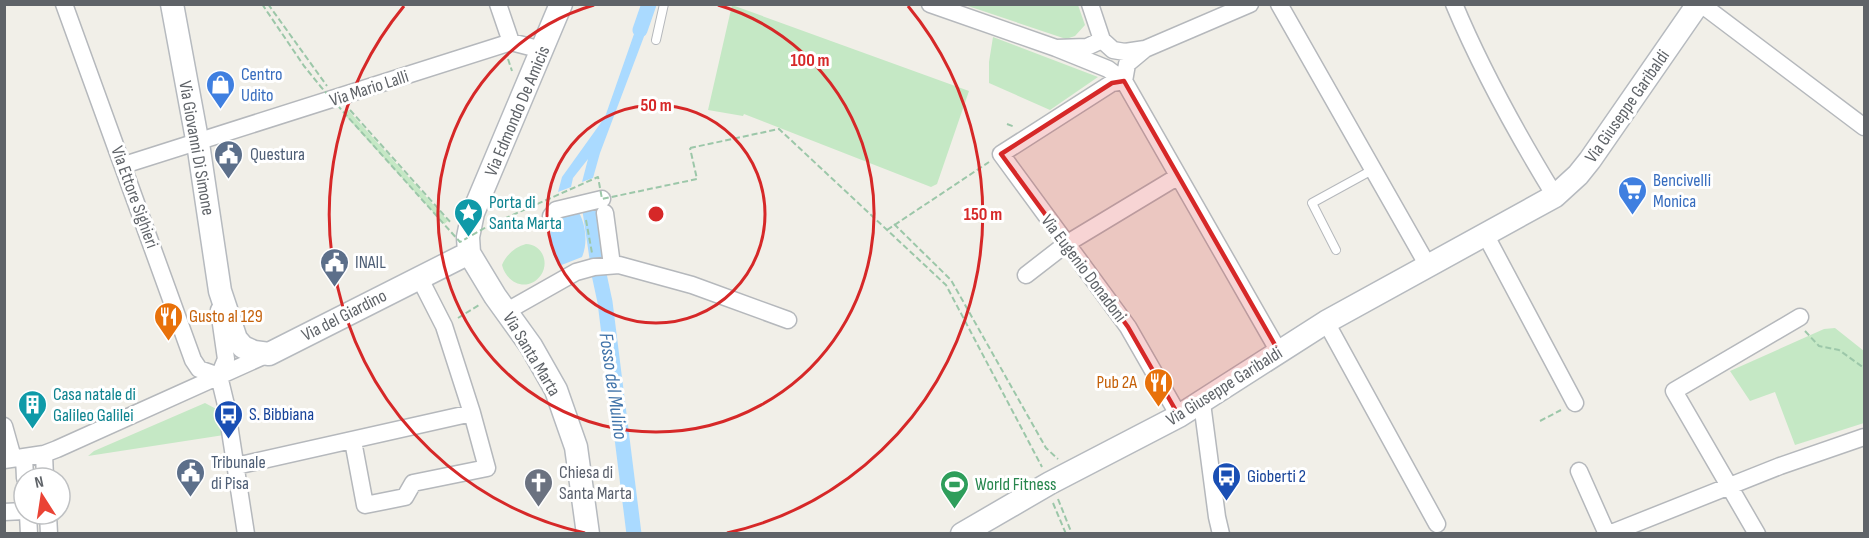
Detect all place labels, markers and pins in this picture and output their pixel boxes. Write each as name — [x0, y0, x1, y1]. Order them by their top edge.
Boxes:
place label: Centro Udito — [241, 64, 282, 106]
shop icon: Centro Udito — [204, 68, 236, 110]
public building icon: Questura — [213, 138, 245, 180]
place label: Questura — [250, 144, 305, 165]
place label: Bencivelli Monica — [1653, 170, 1711, 212]
supermarket icon: Bencivelli Monica — [1616, 174, 1648, 216]
place label: Porta di Santa Marta — [489, 192, 562, 234]
place icon: Porta di Santa Marta — [452, 196, 484, 238]
centre of rings — [646, 204, 666, 224]
public building icon: INAIL — [318, 246, 350, 288]
place label: INAIL — [355, 252, 386, 273]
restaurant icon: Gusto al 129 — [152, 300, 184, 342]
place label: Gusto al 129 — [189, 306, 263, 327]
restaurant icon: Pub 2A — [1142, 366, 1174, 408]
place label: Pub 2A — [1096, 372, 1137, 393]
place label: Casa natale di Galileo Galilei — [53, 384, 136, 426]
building icon: Casa natale di Galileo Galilei — [16, 388, 48, 430]
bus stop icon: S. Bibbiana — [212, 398, 244, 440]
place label: S. Bibbiana — [249, 404, 314, 425]
place label: Tribunale di Pisa — [211, 452, 266, 494]
public building icon: Tribunale di Pisa — [174, 456, 206, 498]
bus stop icon: Gioberti 2 — [1210, 460, 1242, 502]
place label: Chiesa di Santa Marta — [559, 462, 632, 504]
church icon: Chiesa di Santa Marta — [522, 466, 554, 508]
place label: Gioberti 2 — [1247, 466, 1306, 487]
sports icon: World Fitness — [938, 468, 970, 510]
place label: World Fitness — [975, 474, 1056, 495]

